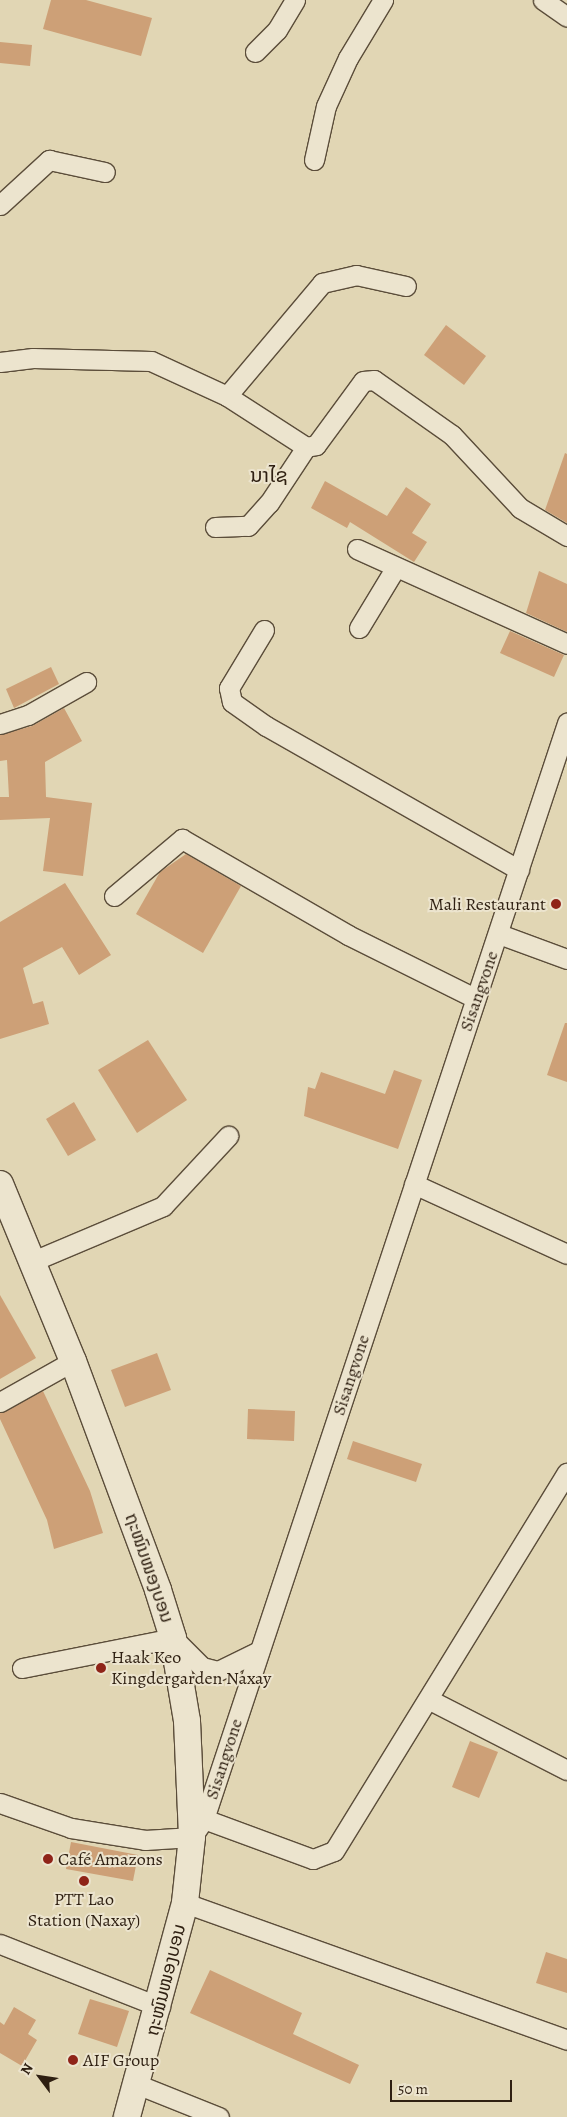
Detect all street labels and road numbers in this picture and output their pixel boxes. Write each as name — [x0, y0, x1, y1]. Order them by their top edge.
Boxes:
street label: Sisangvone — [455, 948, 503, 1034]
street label: Sisangvone — [328, 1332, 374, 1418]
street label: ຖະໜົນໜອງບອນ — [120, 1510, 178, 1626]
street label: Sisangvone — [201, 1716, 247, 1802]
street label: ຖະໜົນໜອງບອນ — [142, 1922, 190, 2038]

